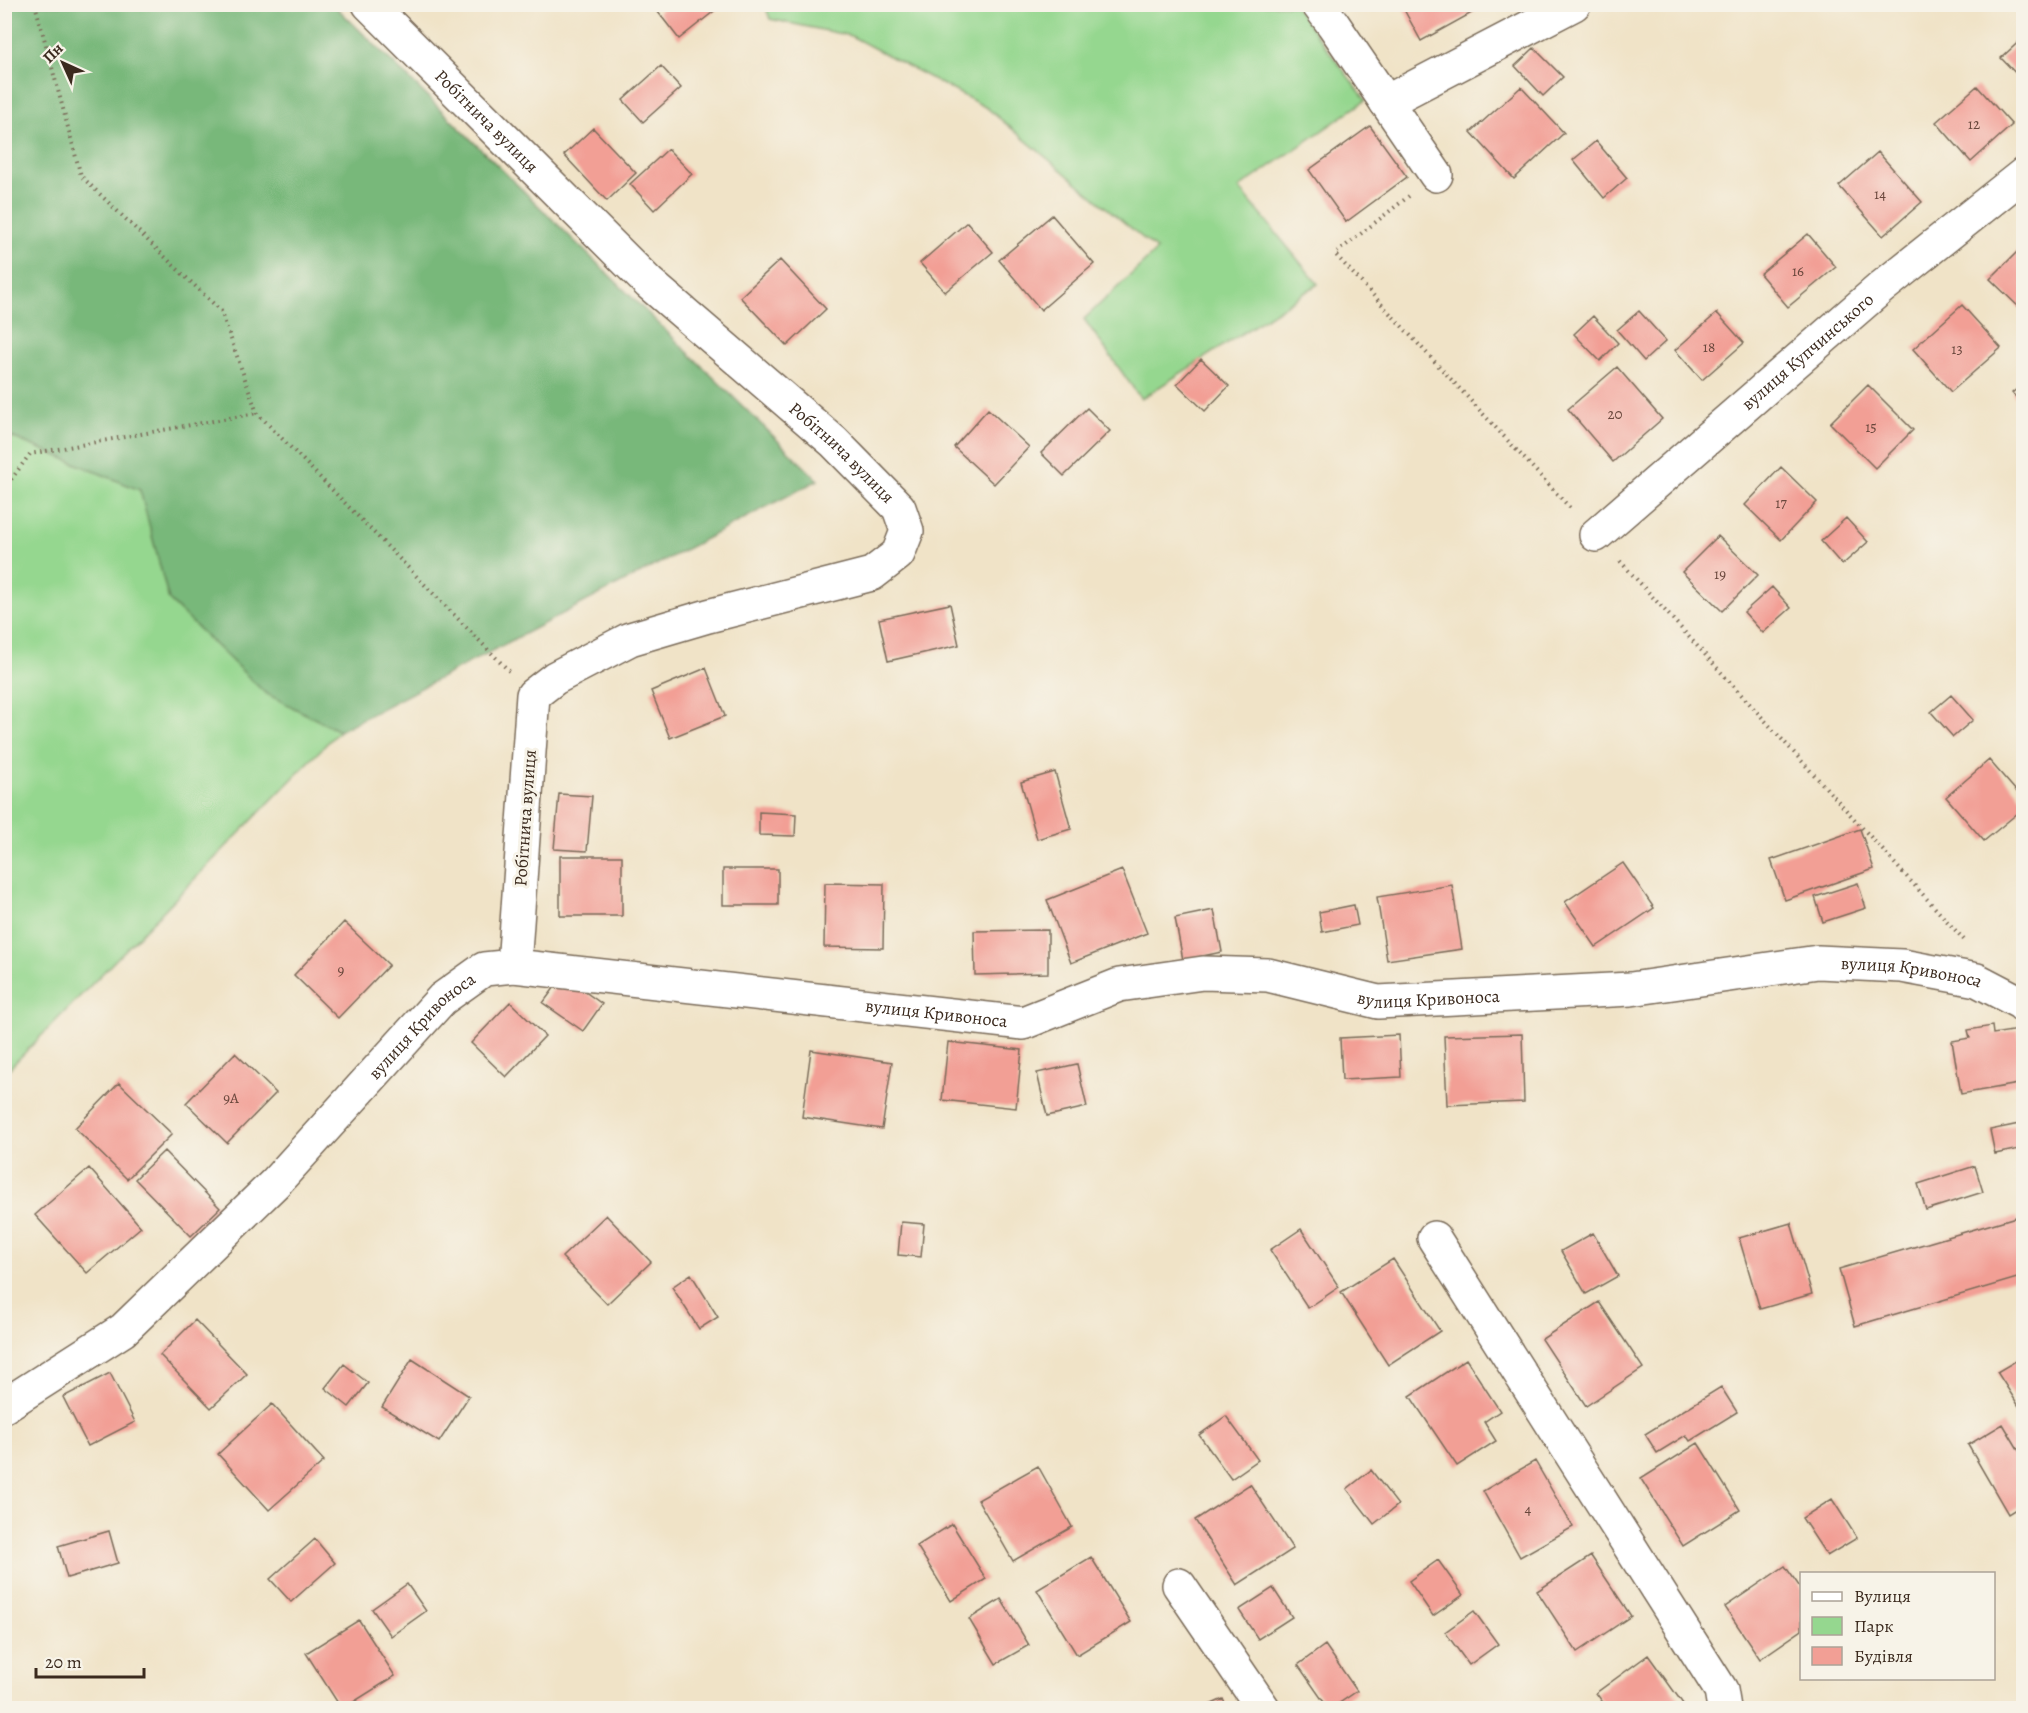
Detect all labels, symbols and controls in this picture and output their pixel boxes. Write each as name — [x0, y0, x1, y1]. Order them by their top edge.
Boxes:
north arrow — [33, 33, 93, 93]
text: Пн — [38, 38, 68, 68]
street label: Робітнича вулиця — [430, 64, 544, 178]
house number: 12 — [1968, 114, 1980, 134]
house number: 14 — [1874, 184, 1886, 204]
house number: 16 — [1792, 261, 1804, 281]
street label: вулиця Купчинського — [1736, 287, 1879, 416]
house number: 18 — [1703, 337, 1715, 357]
house number: 13 — [1951, 339, 1963, 359]
street label: Робітнича вулиця — [784, 396, 900, 508]
house number: 20 — [1607, 404, 1623, 424]
house number: 15 — [1865, 417, 1877, 437]
house number: 17 — [1775, 493, 1787, 513]
house number: 19 — [1714, 564, 1726, 584]
street label: Робітнича вулиця — [508, 749, 542, 887]
street label: вулиця Кривоноса — [1840, 951, 1988, 993]
house number: 9 — [338, 960, 345, 980]
street label: вулиця Кривоноса — [363, 967, 481, 1085]
street label: вулиця Кривоноса — [1355, 984, 1501, 1014]
street label: вулиця Кривоноса — [864, 993, 1009, 1033]
house number: 9А — [223, 1088, 239, 1108]
house number: 4 — [1525, 1499, 1532, 1519]
legend — [1800, 1572, 1995, 1680]
text: Вулиця — [1854, 1584, 1911, 1608]
text: Парк — [1854, 1614, 1894, 1638]
scale bar — [36, 1641, 144, 1679]
text: Будівля — [1854, 1644, 1913, 1668]
text: 20 m — [45, 1650, 82, 1674]

